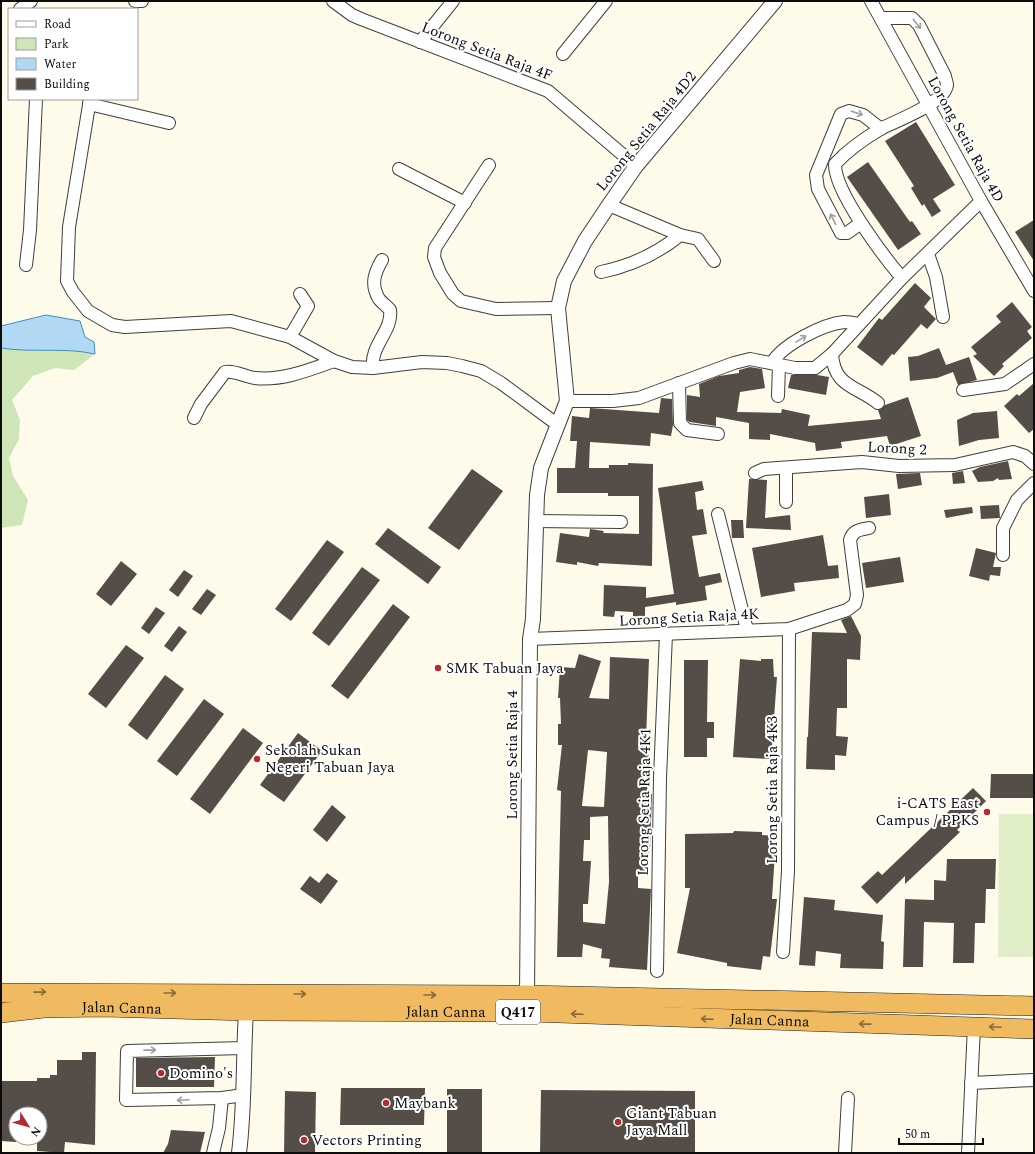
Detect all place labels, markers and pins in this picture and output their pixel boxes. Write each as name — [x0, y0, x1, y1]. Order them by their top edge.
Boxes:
place label: SMK Tabuan Jaya — [446, 657, 564, 680]
marker: SMK Tabuan Jaya — [433, 663, 443, 673]
place label: Sekolah Sukan Negeri Tabuan Jaya — [265, 739, 395, 779]
marker: Sekolah Sukan Negeri Tabuan Jaya — [252, 754, 262, 764]
place label: i-CATS East Campus / PPKS — [875, 792, 979, 832]
marker: i-CATS East Campus / PPKS — [982, 807, 992, 817]
place label: Domino's — [169, 1062, 233, 1085]
marker: Domino's — [156, 1068, 166, 1078]
place label: Maybank — [394, 1092, 456, 1115]
marker: Maybank — [381, 1098, 391, 1108]
place label: Giant Tabuan Jaya Mall — [626, 1102, 717, 1142]
marker: Giant Tabuan Jaya Mall — [613, 1117, 623, 1127]
place label: Vectors Printing — [312, 1129, 422, 1152]
marker: Vectors Printing — [299, 1135, 309, 1145]

